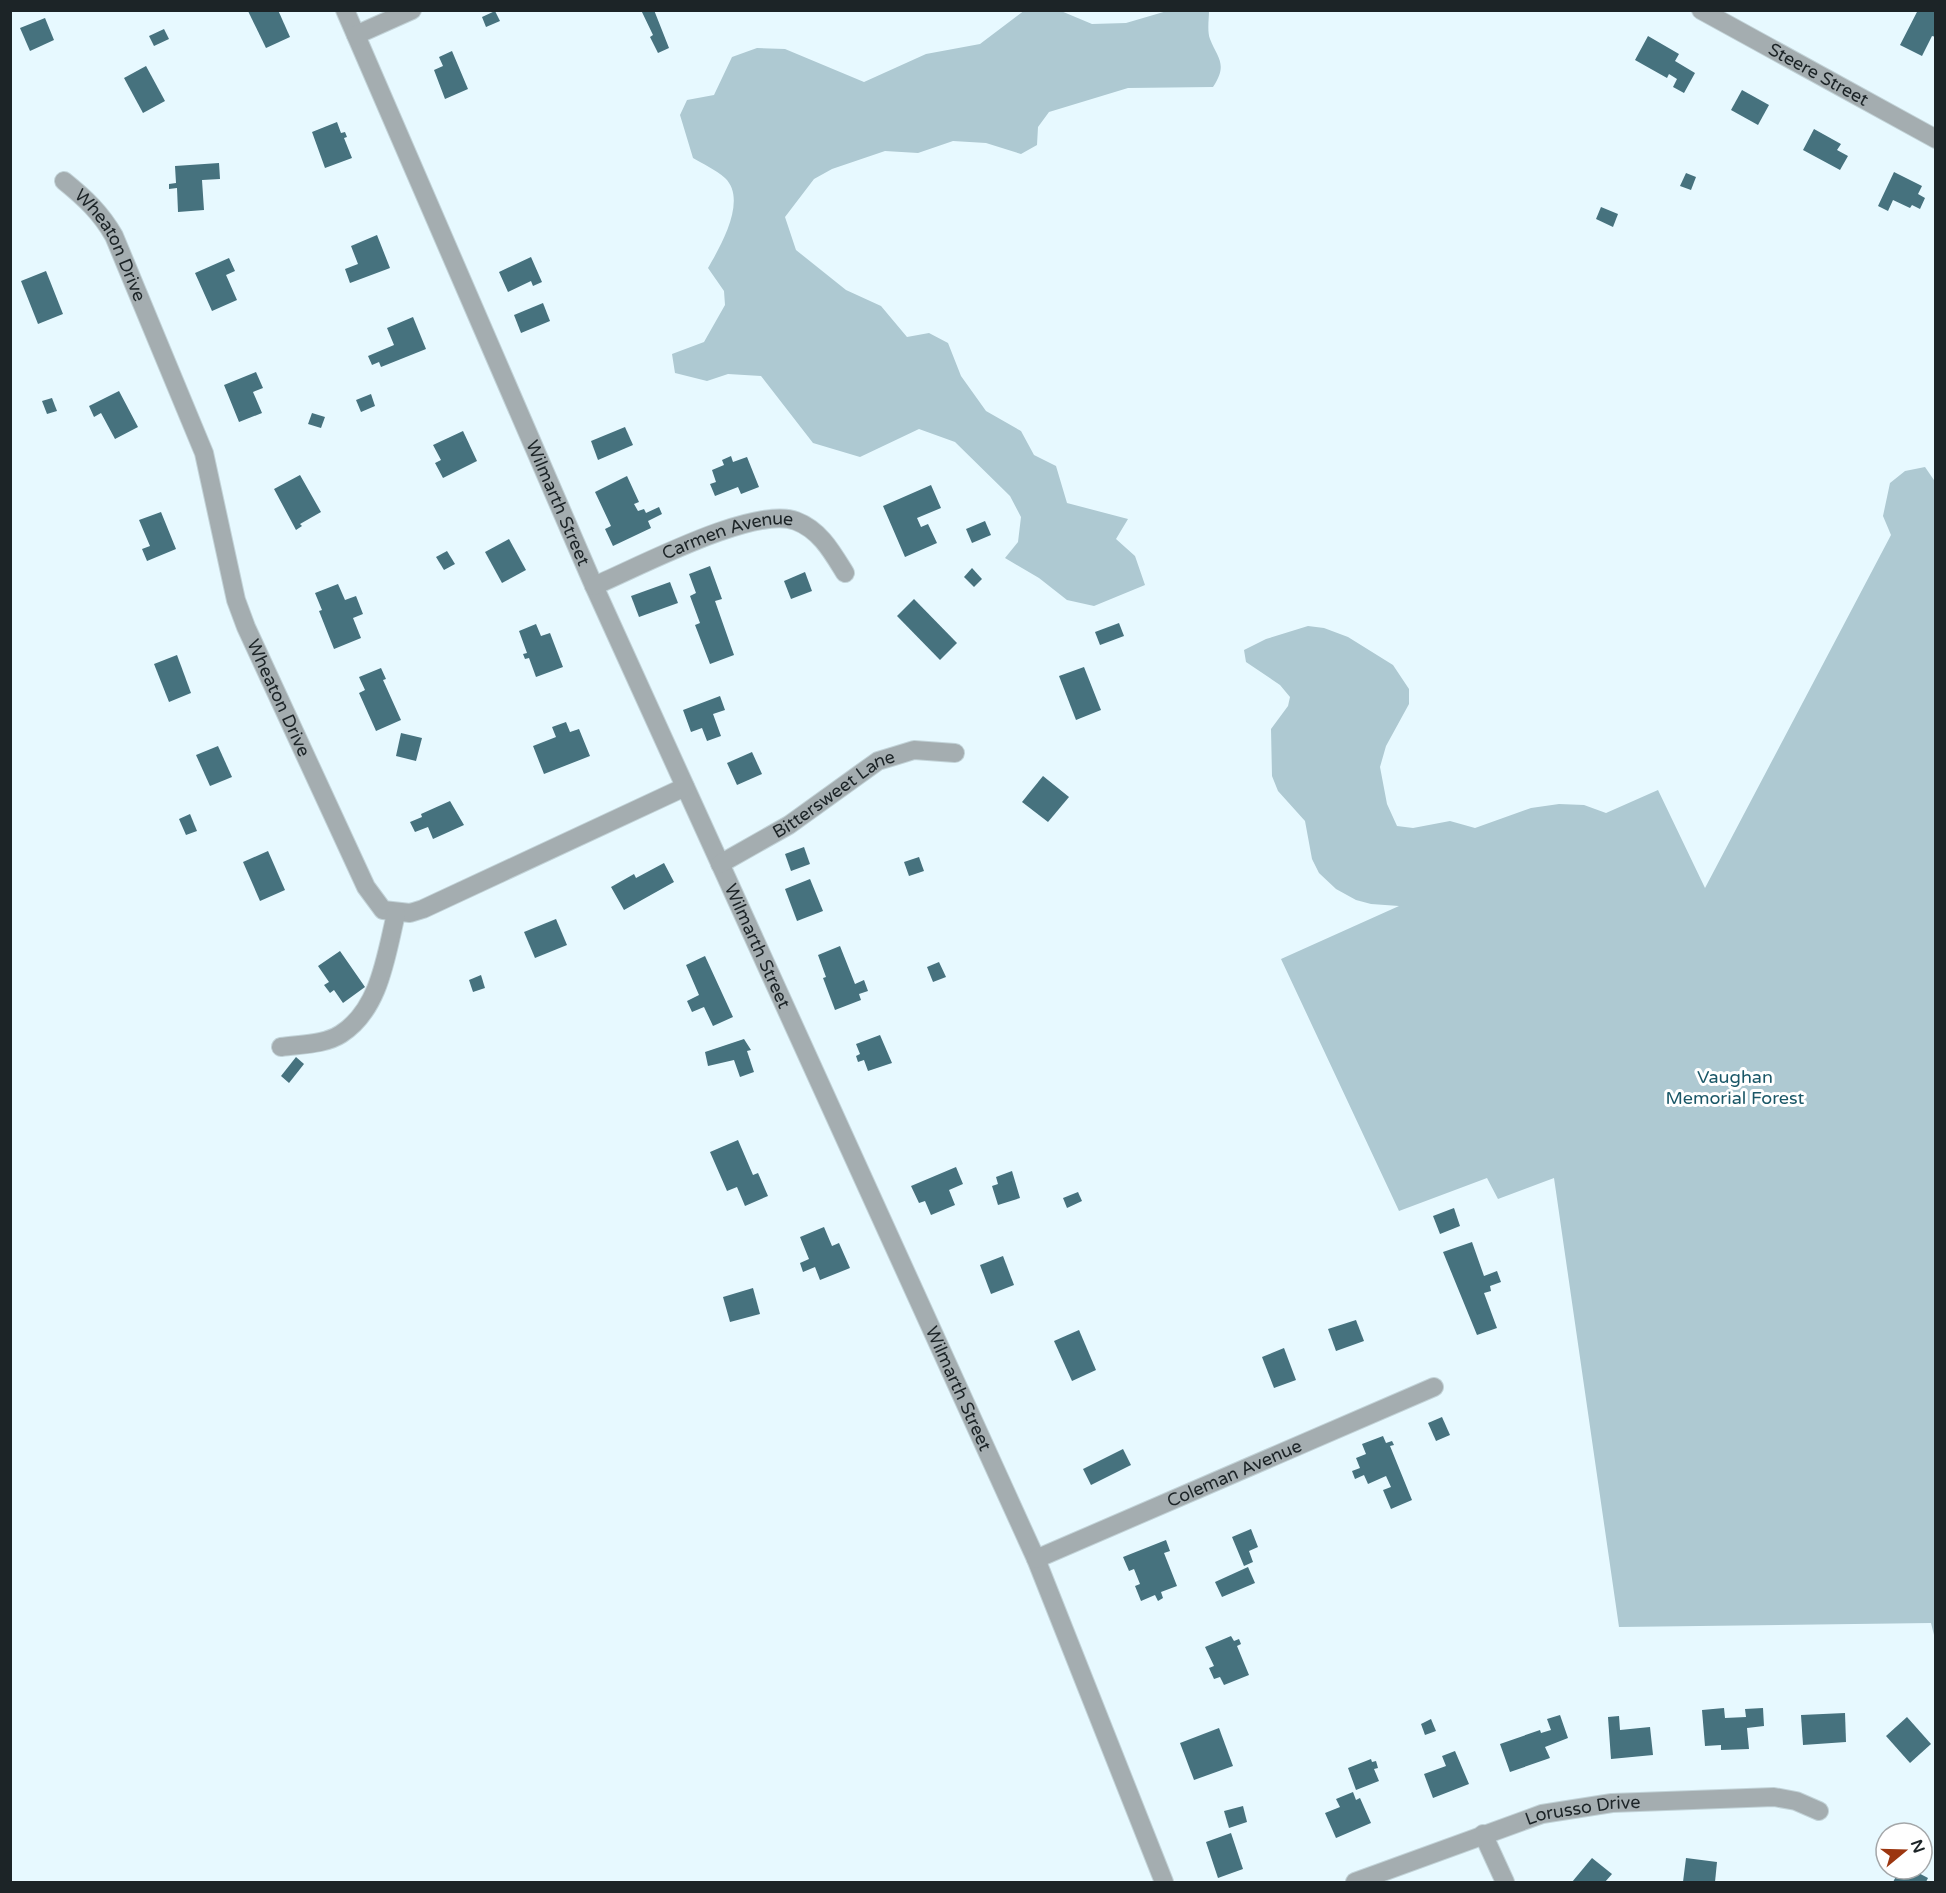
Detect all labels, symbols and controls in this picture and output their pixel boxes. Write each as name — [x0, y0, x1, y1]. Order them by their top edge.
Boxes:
street label: Steere Street — [1765, 38, 1872, 111]
street label: Wheaton Drive — [70, 184, 151, 305]
street label: Wilmarth Street — [521, 437, 595, 569]
street label: Carmen Avenue — [658, 507, 795, 565]
street label: Wheaton Drive — [242, 636, 315, 760]
street label: Bittersweet Lane — [769, 745, 898, 843]
street label: Wilmarth Street — [720, 880, 795, 1012]
park label: Vaughan Memorial Forest — [1666, 1066, 1805, 1109]
street label: Wilmarth Street — [921, 1323, 996, 1454]
street label: Coleman Avenue — [1164, 1435, 1305, 1512]
street label: Lorusso Drive — [1522, 1791, 1641, 1830]
north arrow — [1874, 1821, 1934, 1881]
text: N — [1906, 1837, 1929, 1856]

